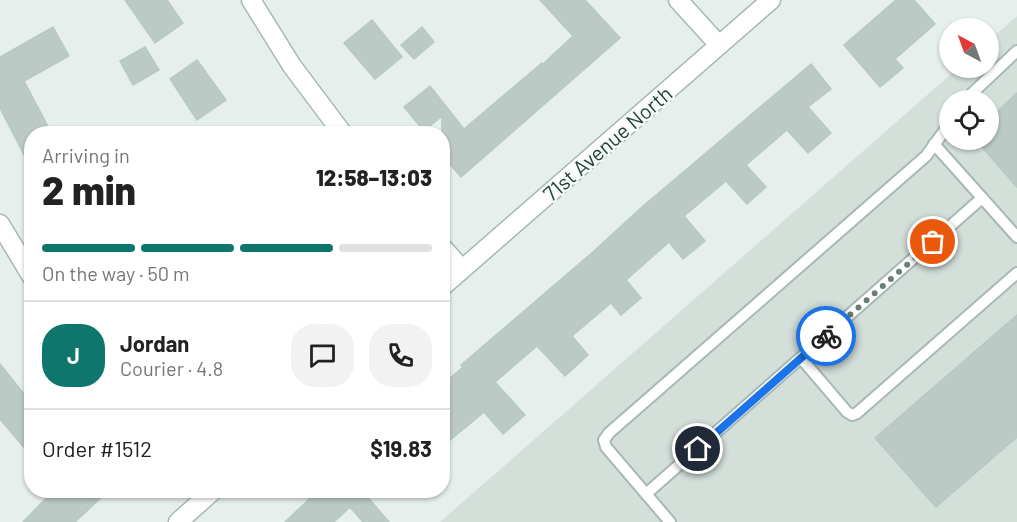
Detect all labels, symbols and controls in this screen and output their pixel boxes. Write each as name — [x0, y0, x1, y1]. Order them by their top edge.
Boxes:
north arrow — [939, 18, 999, 78]
map controls — [939, 18, 999, 150]
street label: 71st Avenue North — [537, 80, 677, 206]
button: locate — [939, 90, 999, 150]
text: Arriving in — [42, 143, 130, 167]
text: 12:58–13:03 — [316, 164, 432, 190]
text: 2 min — [42, 166, 136, 213]
pin — [907, 216, 958, 267]
icon: bag — [916, 225, 949, 258]
text: On the way · 50 m — [42, 261, 190, 285]
courier — [796, 306, 856, 366]
icon: bike — [810, 320, 843, 353]
button: chat — [291, 324, 354, 387]
button: phone — [369, 324, 432, 387]
text: Jordan — [120, 330, 189, 356]
text: J — [67, 342, 80, 368]
text: Courier · 4.8 — [120, 356, 223, 380]
pin — [672, 423, 723, 474]
icon: home — [681, 432, 714, 465]
text: Order #1512 — [42, 435, 152, 461]
text: $19.83 — [370, 435, 432, 461]

